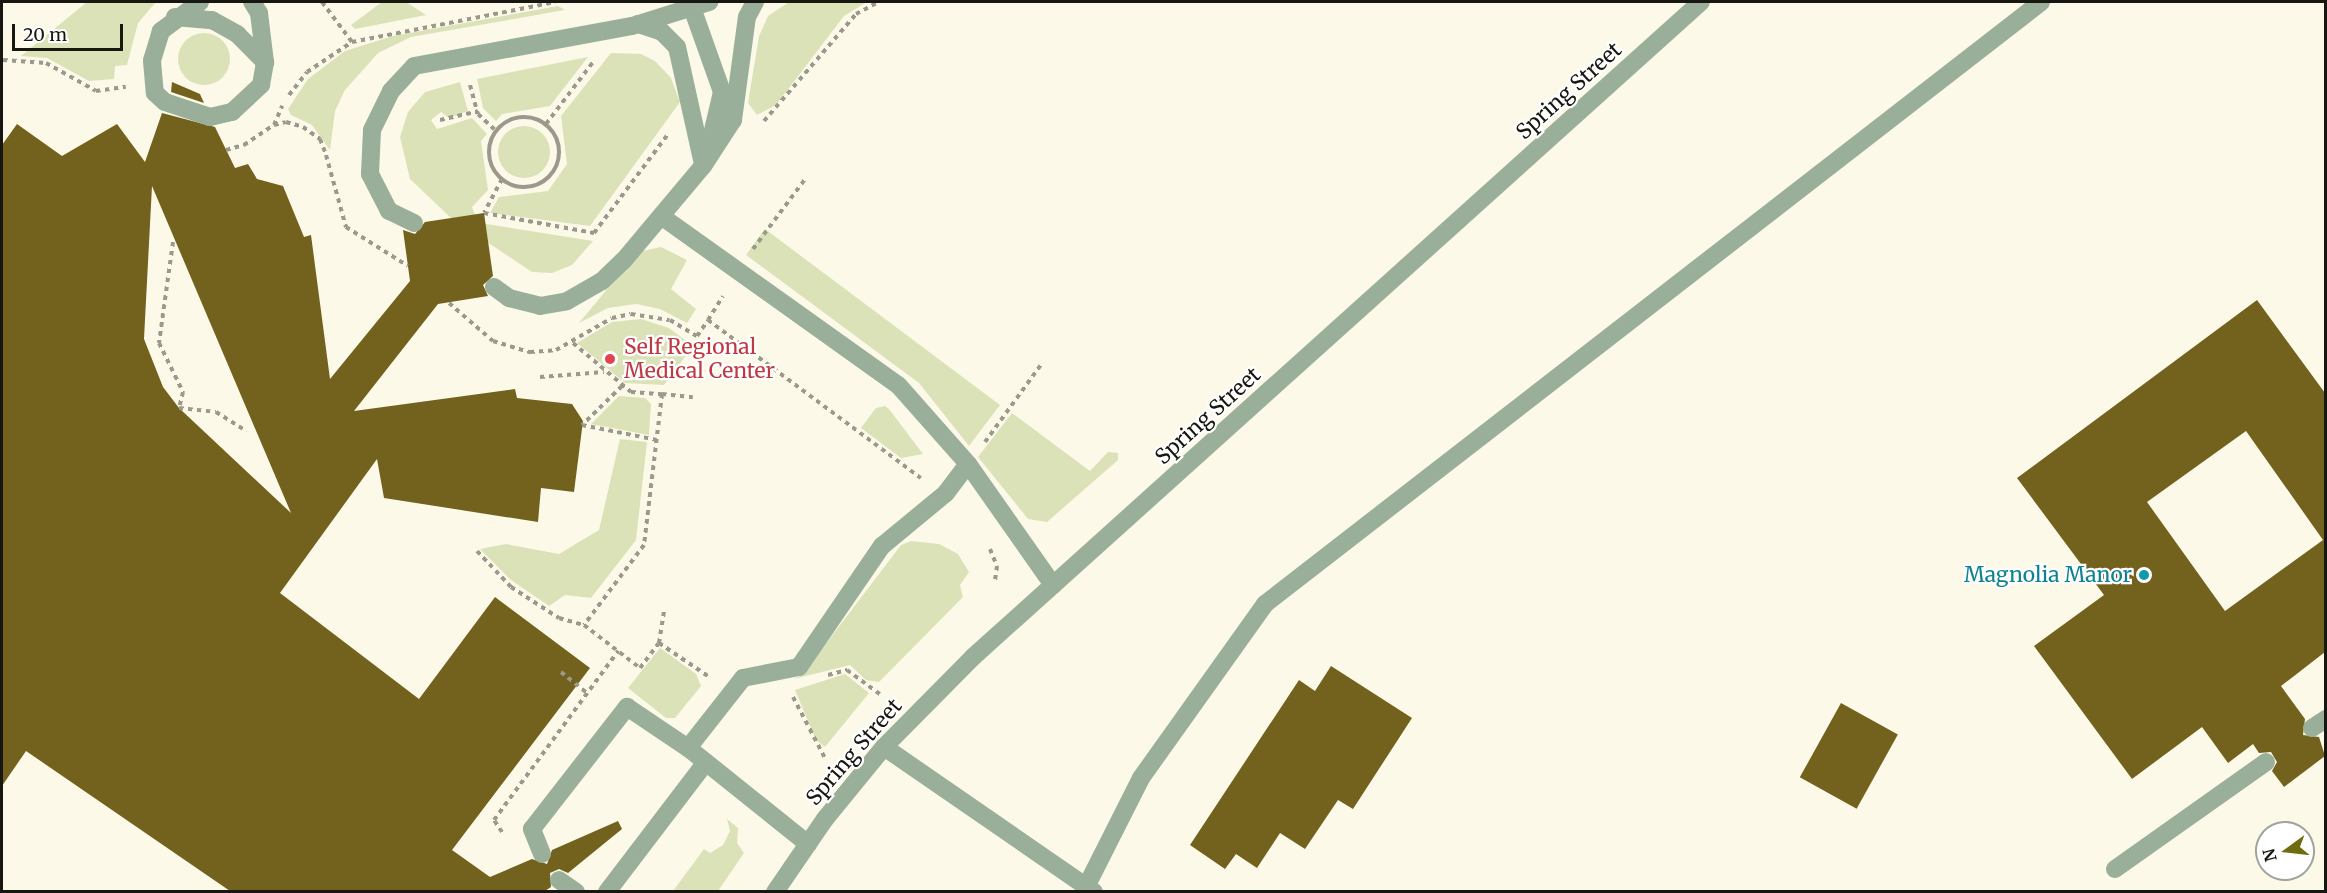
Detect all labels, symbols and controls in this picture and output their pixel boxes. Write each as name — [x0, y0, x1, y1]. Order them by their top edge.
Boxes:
scale bar — [15, 12, 126, 50]
text: 20 m — [23, 23, 67, 46]
street label: Spring Street — [1511, 37, 1627, 145]
place label: Self Regional Medical Center — [624, 334, 775, 384]
marker: Self Regional Medical Center — [601, 350, 619, 368]
street label: Spring Street — [1150, 362, 1266, 470]
place label: Magnolia Manor — [1964, 562, 2132, 588]
marker: Magnolia Manor — [2137, 568, 2151, 582]
street label: Spring Street — [801, 694, 907, 810]
north arrow — [2255, 821, 2315, 881]
text: N — [2258, 846, 2281, 864]

